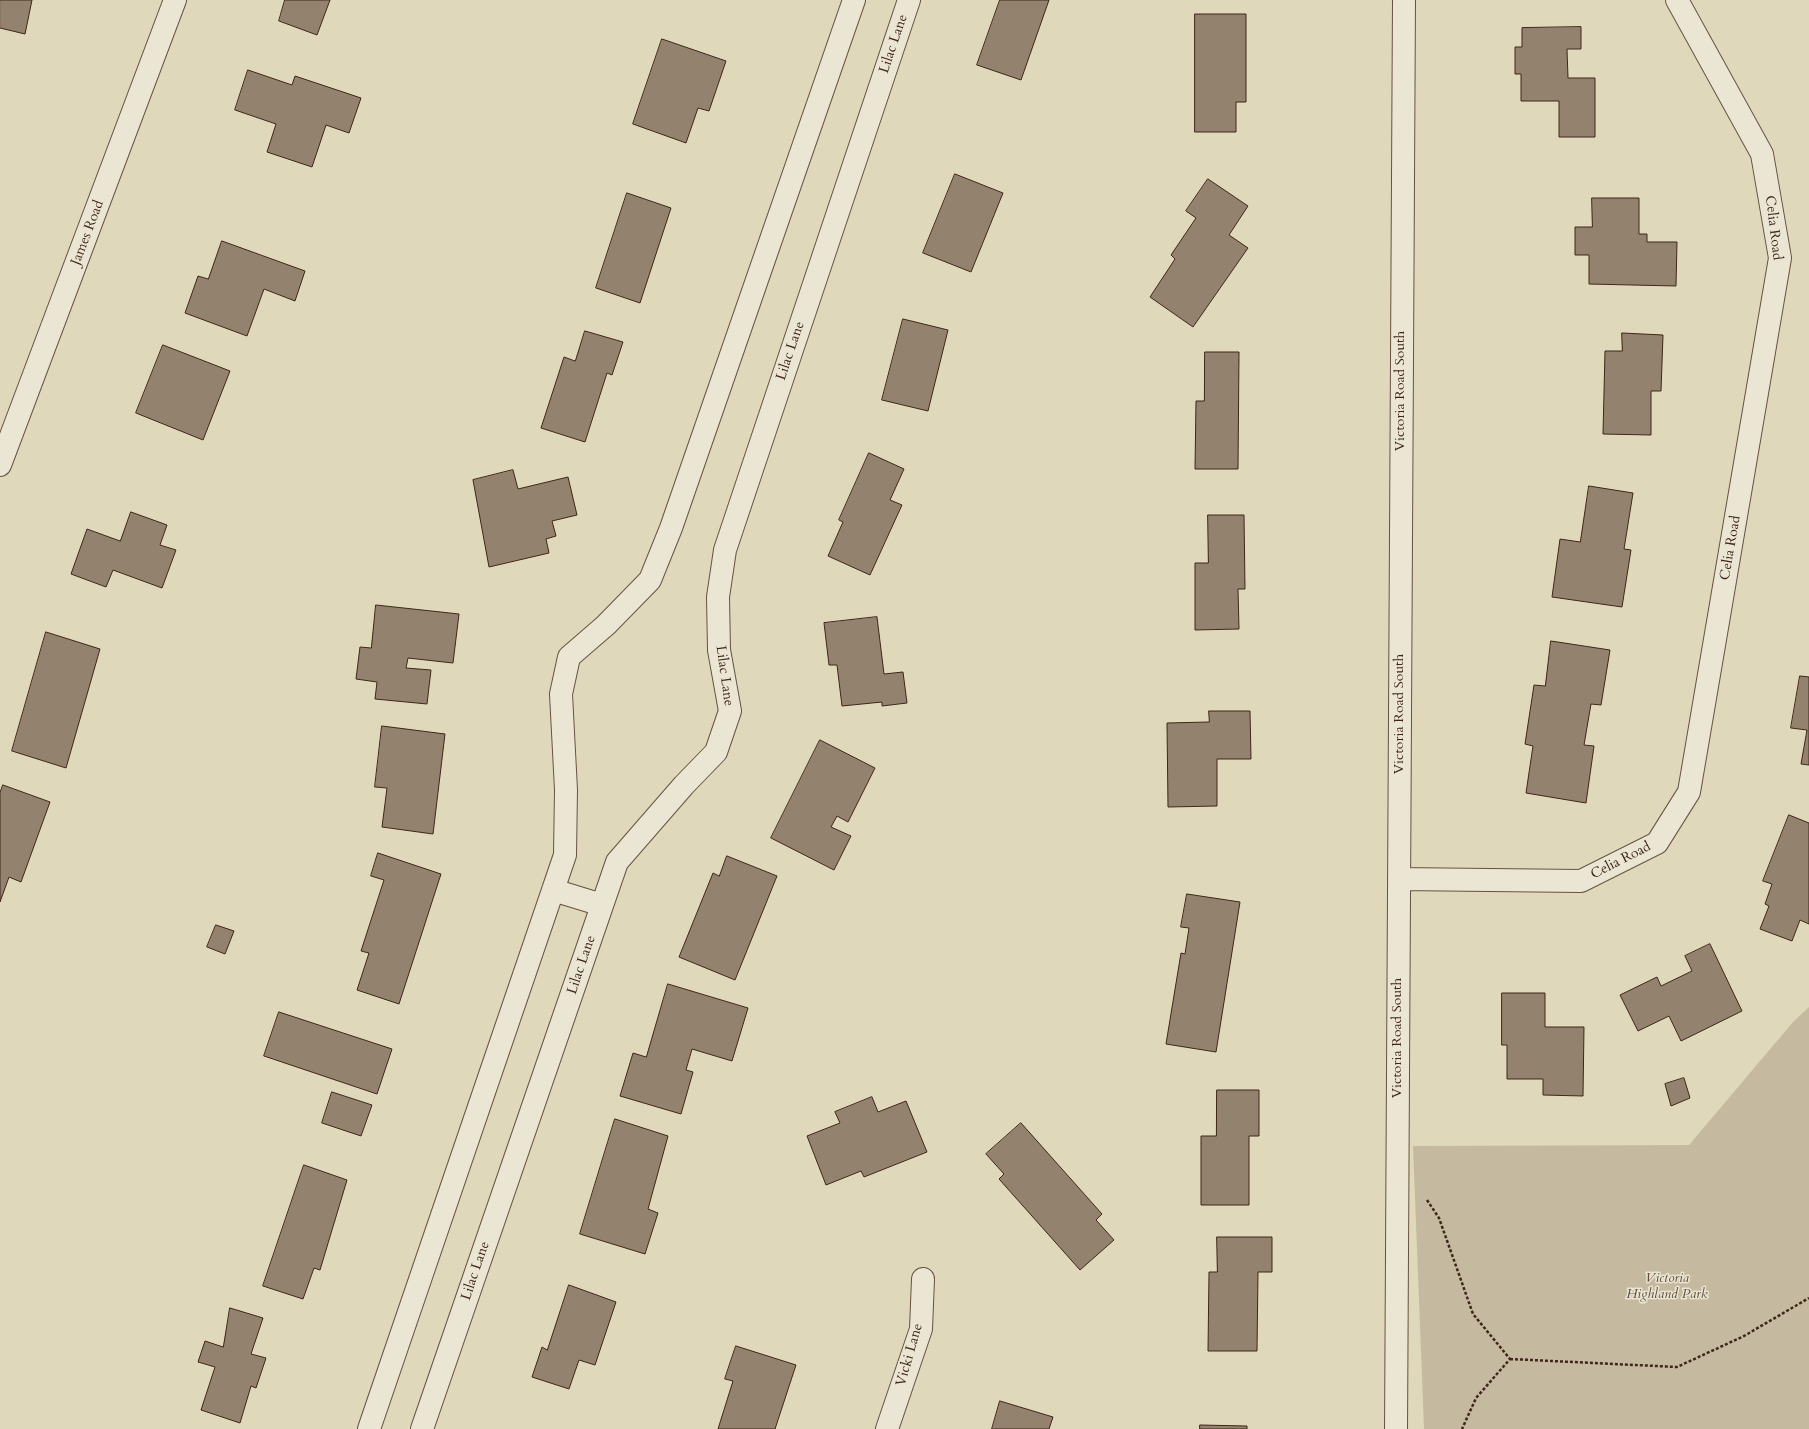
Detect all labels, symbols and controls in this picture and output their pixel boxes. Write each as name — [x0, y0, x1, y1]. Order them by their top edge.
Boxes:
street label: Lilac Lane — [876, 12, 912, 76]
street label: Celia Road — [1761, 195, 1785, 261]
street label: James Road — [68, 198, 108, 268]
street label: Lilac Lane — [773, 319, 809, 383]
street label: Victoria Road South — [1393, 331, 1409, 451]
street label: Celia Road — [1717, 514, 1745, 582]
street label: Lilac Lane — [711, 645, 737, 707]
street label: Victoria Road South — [1392, 654, 1408, 774]
street label: Celia Road — [1588, 839, 1654, 883]
street label: Lilac Lane — [564, 933, 600, 997]
street label: Victoria Road South — [1390, 978, 1406, 1098]
street label: Lilac Lane — [458, 1239, 494, 1303]
park label: Victoria Highland Park — [1626, 1271, 1708, 1304]
street label: Vicki Lane — [893, 1322, 927, 1388]

